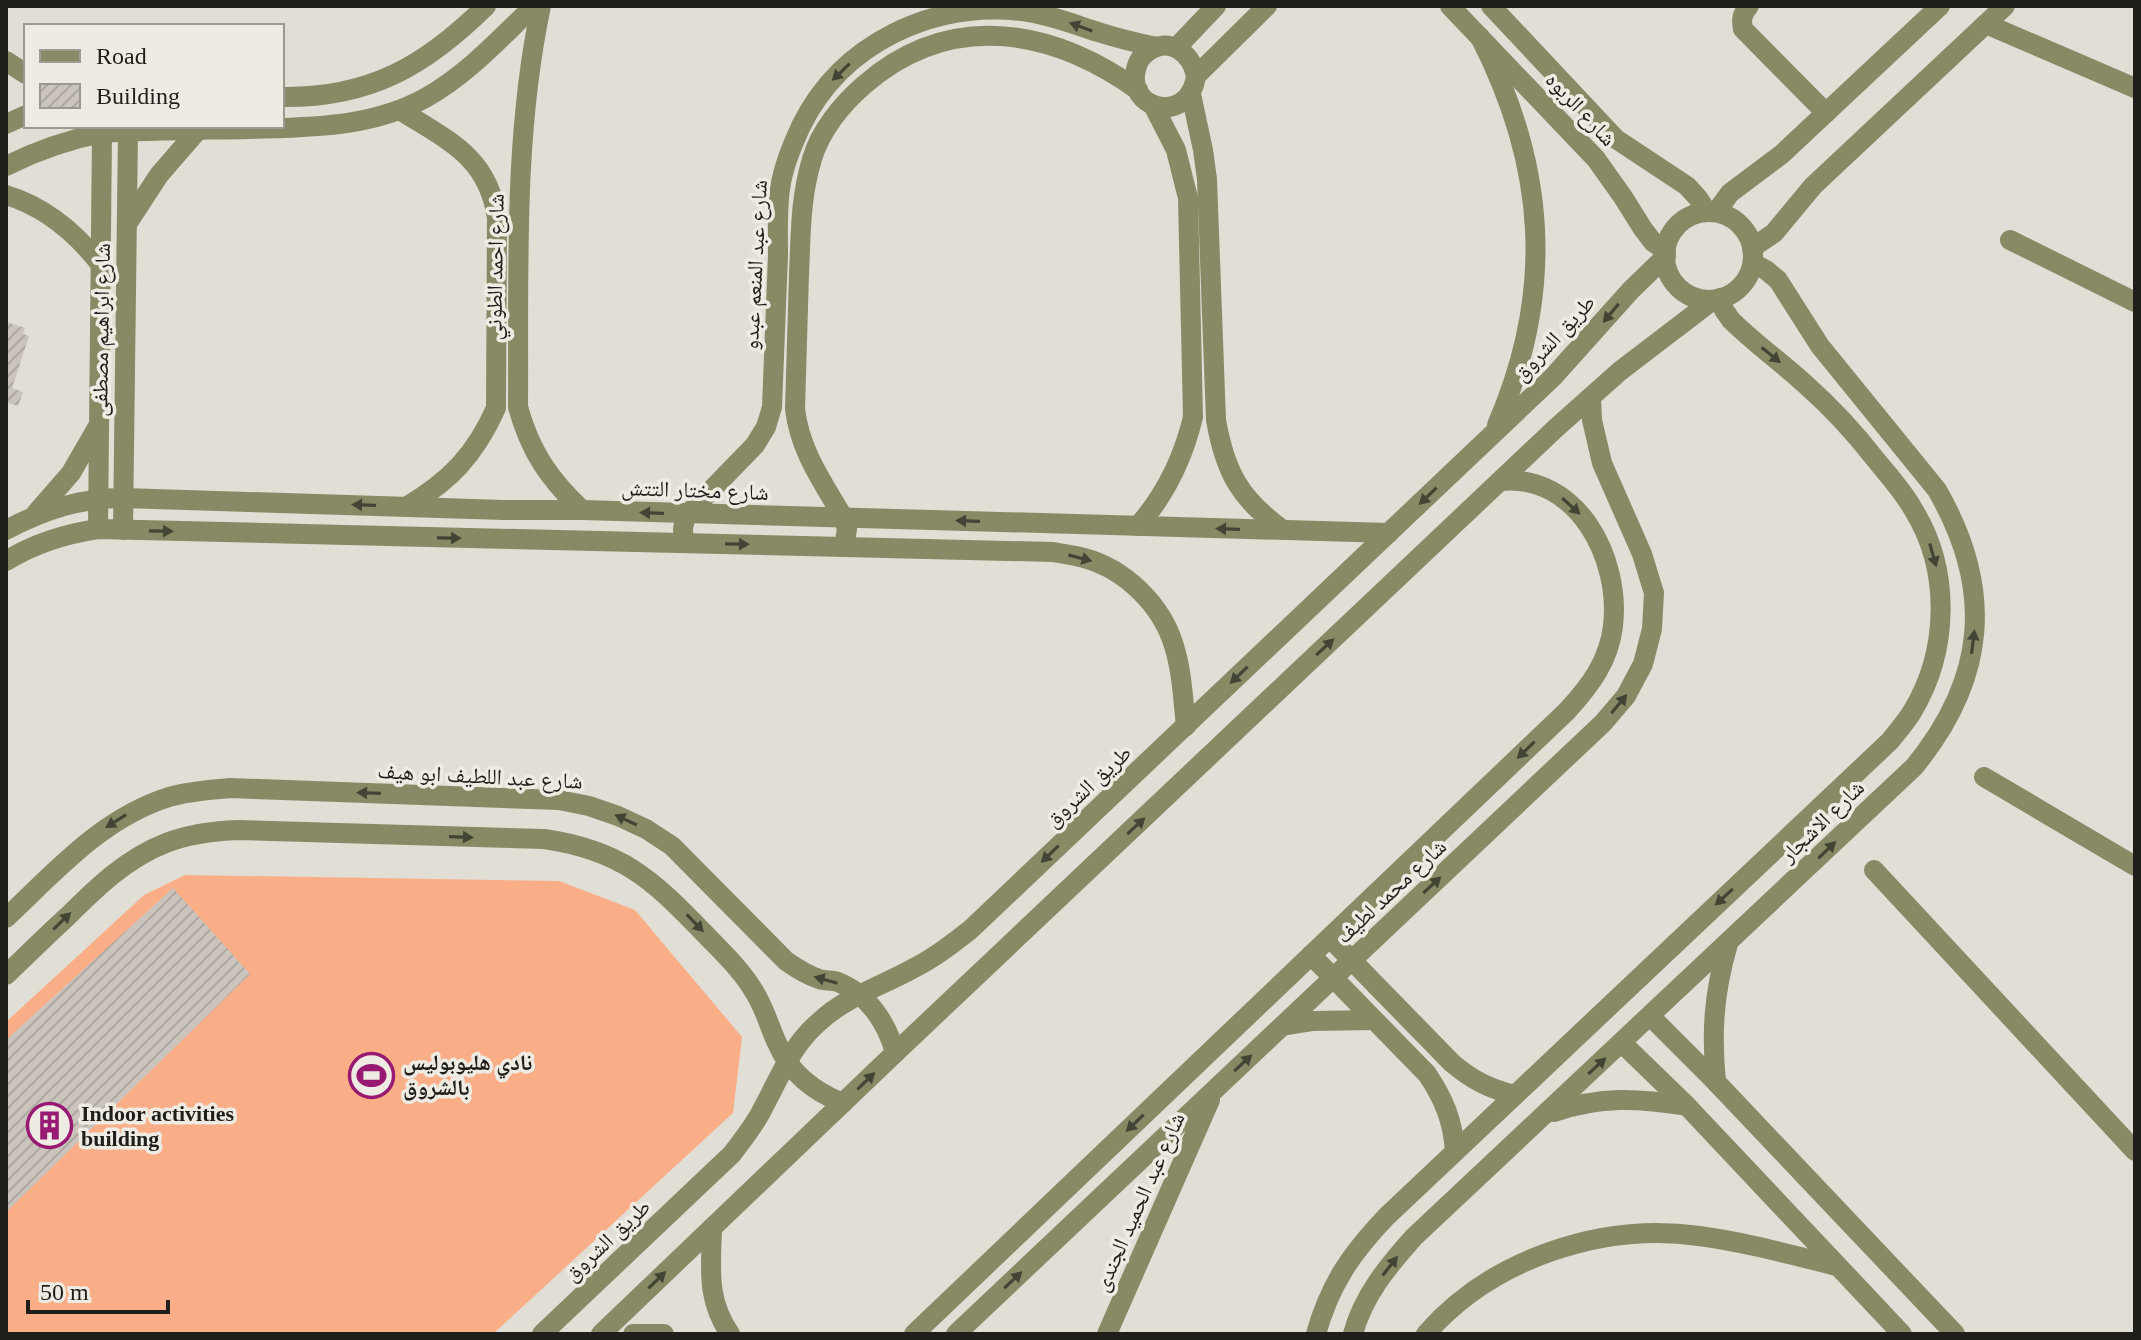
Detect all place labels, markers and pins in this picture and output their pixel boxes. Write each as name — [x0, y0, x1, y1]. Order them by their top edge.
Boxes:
place label: نادي هليوبوليس بالشروق — [403, 1050, 532, 1101]
sports icon: نادي هليوبوليس بالشروق — [348, 1051, 396, 1099]
place label: Indoor activities building — [81, 1101, 234, 1151]
building icon: Indoor activities building — [26, 1102, 74, 1150]

